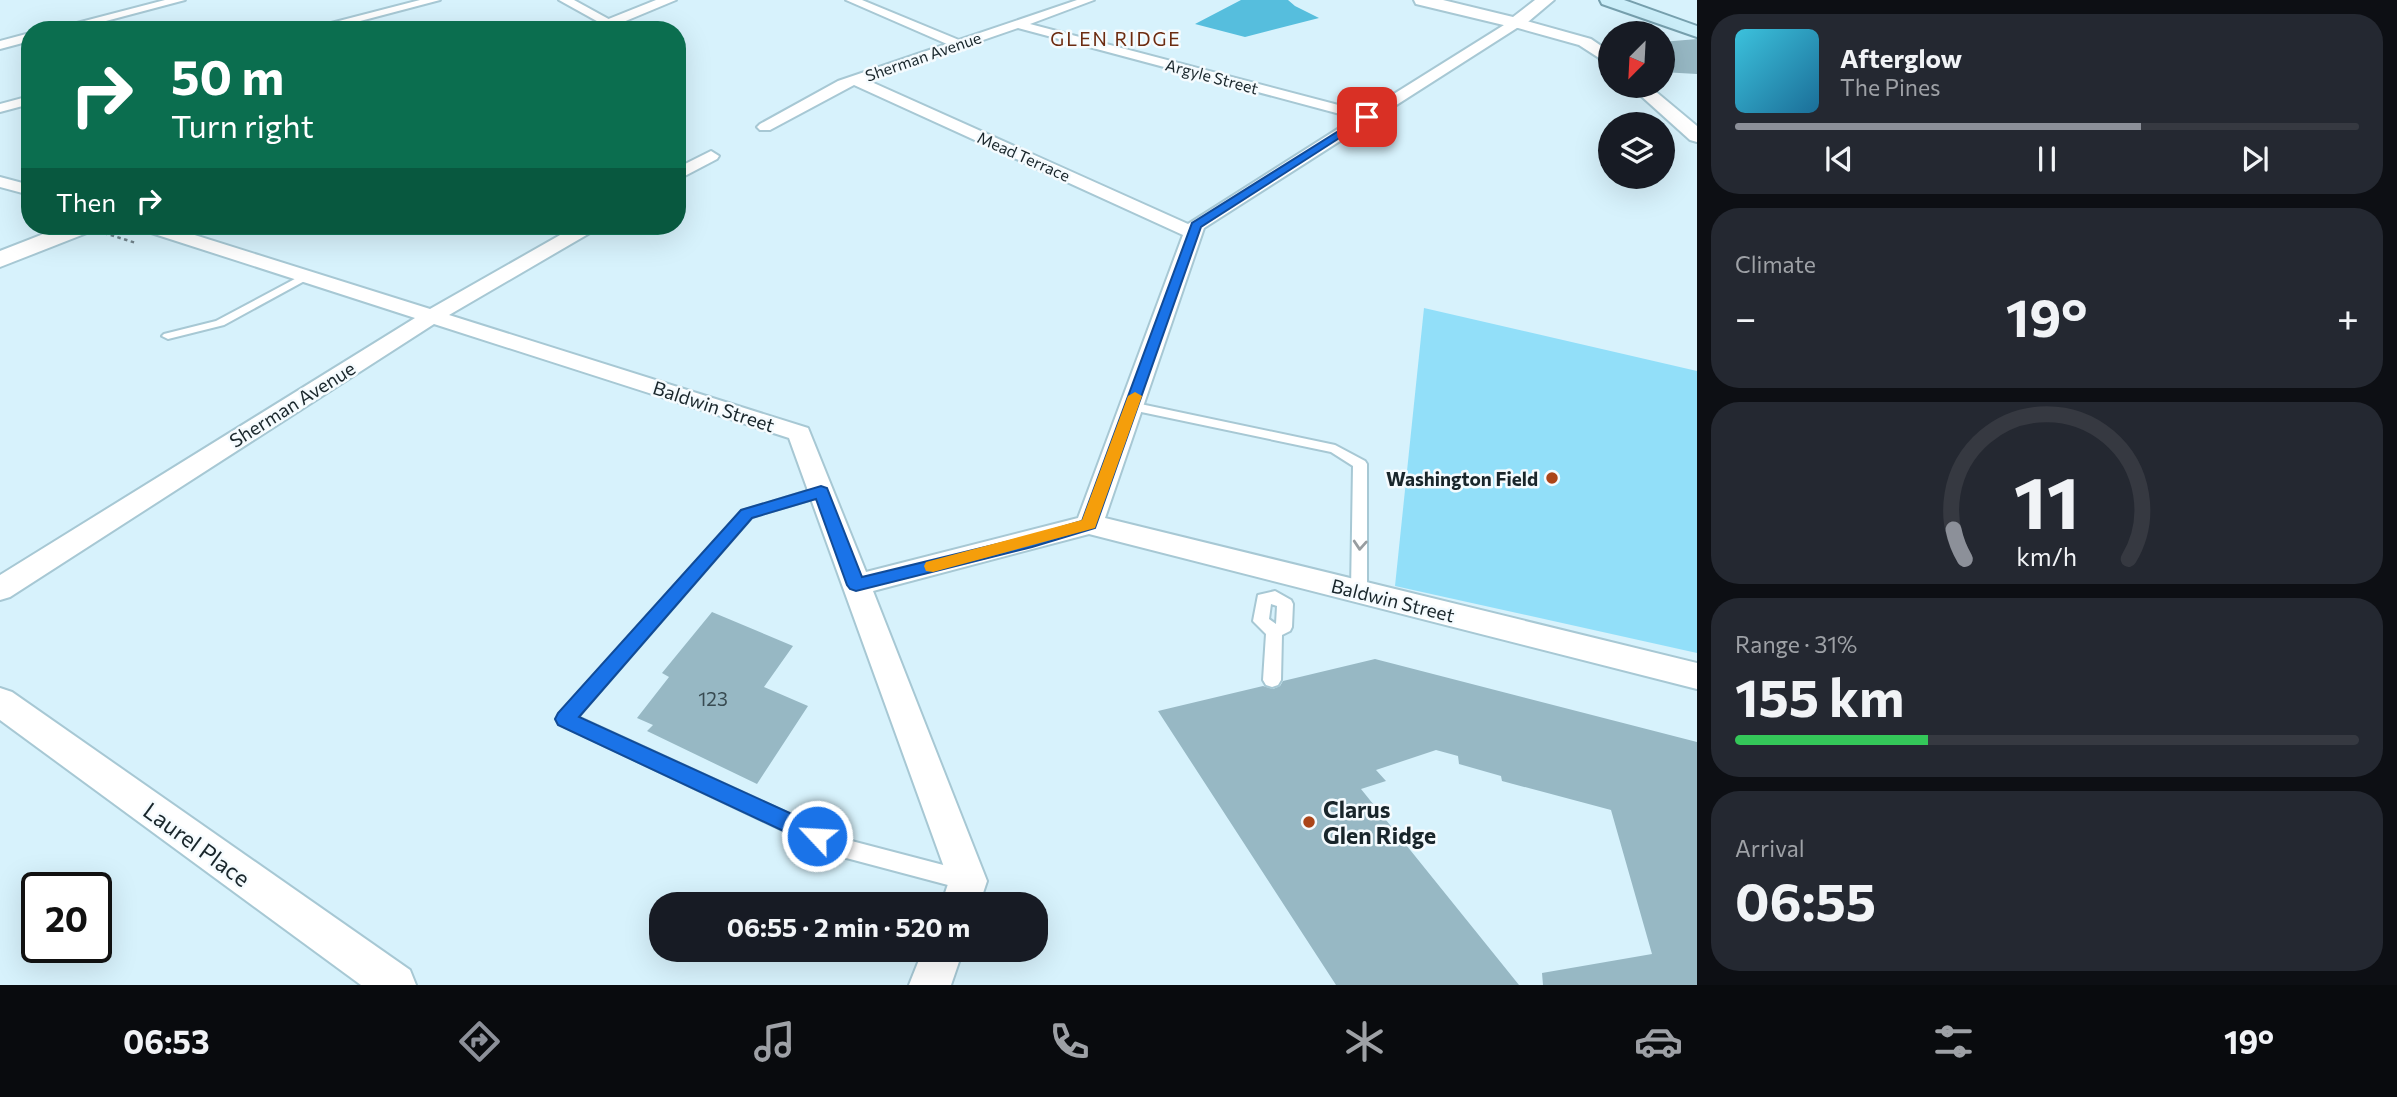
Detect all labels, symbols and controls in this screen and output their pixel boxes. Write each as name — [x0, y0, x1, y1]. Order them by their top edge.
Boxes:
north arrow — [1598, 21, 1675, 98]
map controls — [1598, 21, 1675, 189]
street label: Sherman Avenue — [863, 27, 983, 85]
district label: GLEN RIDGE — [1050, 27, 1182, 50]
text: Afterglow — [1840, 42, 1962, 73]
text: 50 m — [171, 45, 284, 105]
icon: right — [56, 49, 147, 140]
street label: Argyle Street — [1164, 55, 1261, 98]
text: The Pines — [1840, 73, 1941, 101]
pin — [1337, 87, 1397, 147]
icon: arrive — [1348, 98, 1386, 136]
text: Turn right — [171, 105, 314, 145]
button: layers — [1598, 112, 1675, 189]
street label: Mead Terrace — [975, 127, 1073, 185]
icon: previous — [1820, 140, 1858, 178]
icon: pause — [2028, 140, 2066, 178]
icon: next — [2236, 140, 2274, 178]
icon: right — [130, 182, 168, 220]
text: Then — [56, 186, 116, 217]
text: Climate — [1735, 250, 1816, 278]
text: 19° — [2006, 284, 2087, 348]
text: − — [1735, 293, 1757, 340]
text: + — [2337, 293, 2359, 340]
street label: Sherman Avenue — [225, 356, 359, 452]
street label: Baldwin Street — [650, 376, 778, 437]
text: 11 — [2014, 455, 2080, 544]
place label: Washington Field — [1386, 467, 1538, 490]
marker: Washington Field — [1544, 470, 1560, 486]
one-way arrow — [1353, 540, 1368, 551]
text: km/h — [2017, 540, 2077, 570]
street label: Baldwin Street — [1329, 574, 1457, 626]
text: Range · 31% — [1735, 630, 1857, 658]
text: 155 km — [1735, 664, 1904, 728]
house number: 123 — [698, 687, 728, 710]
place label: Clarus Glen Ridge — [1323, 795, 1436, 849]
street label: Laurel Place — [138, 796, 256, 892]
position arrow — [780, 799, 854, 873]
marker: Clarus Glen Ridge — [1301, 814, 1317, 830]
text: Arrival — [1735, 834, 1805, 862]
text: 06:55 — [1735, 868, 1876, 932]
speed limit sign: 20 — [21, 872, 112, 963]
text: 06:55 · 2 min · 520 m — [727, 911, 970, 942]
icon: directions — [455, 1017, 504, 1066]
icon: music — [750, 1017, 799, 1066]
icon: phone — [1045, 1017, 1094, 1066]
icon: climate — [1340, 1017, 1389, 1066]
icon: car — [1634, 1017, 1683, 1066]
icon: filters — [1929, 1017, 1978, 1066]
text: 06:53 — [123, 1021, 210, 1061]
text: 19° — [2224, 1021, 2274, 1061]

